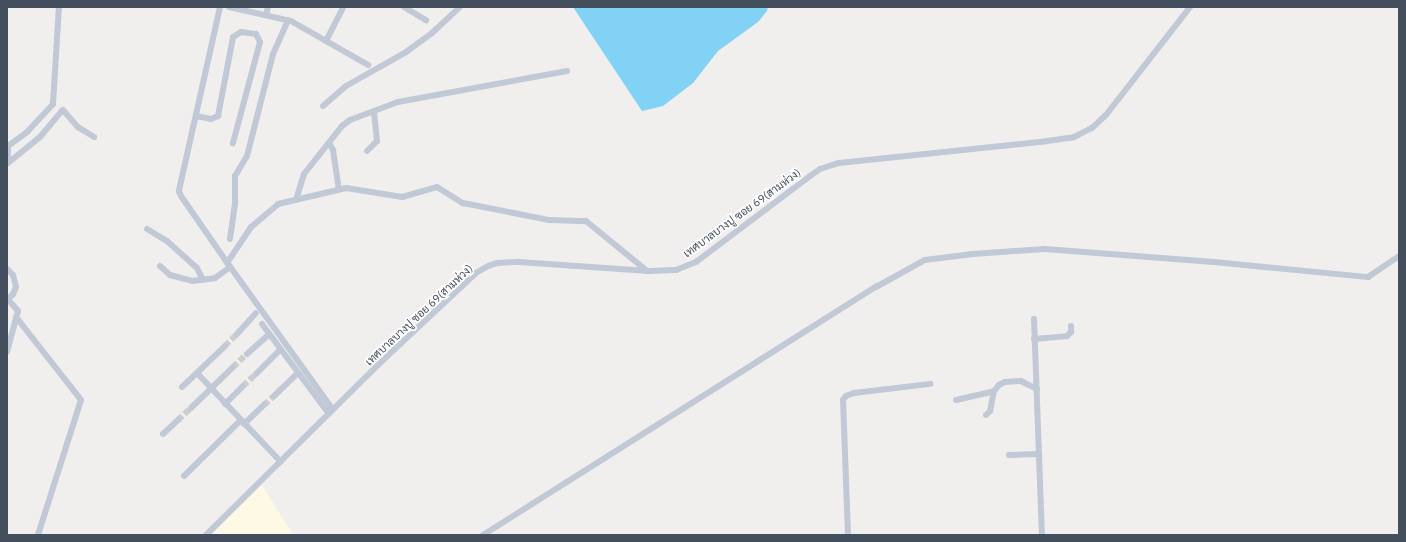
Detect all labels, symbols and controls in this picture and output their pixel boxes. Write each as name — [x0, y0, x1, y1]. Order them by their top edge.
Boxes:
street label: เทศบาลบางปู ซอย 69(สามห่วง) — [681, 166, 803, 260]
street label: เทศบาลบางปู ซอย 69(สามห่วง) — [363, 262, 475, 368]

